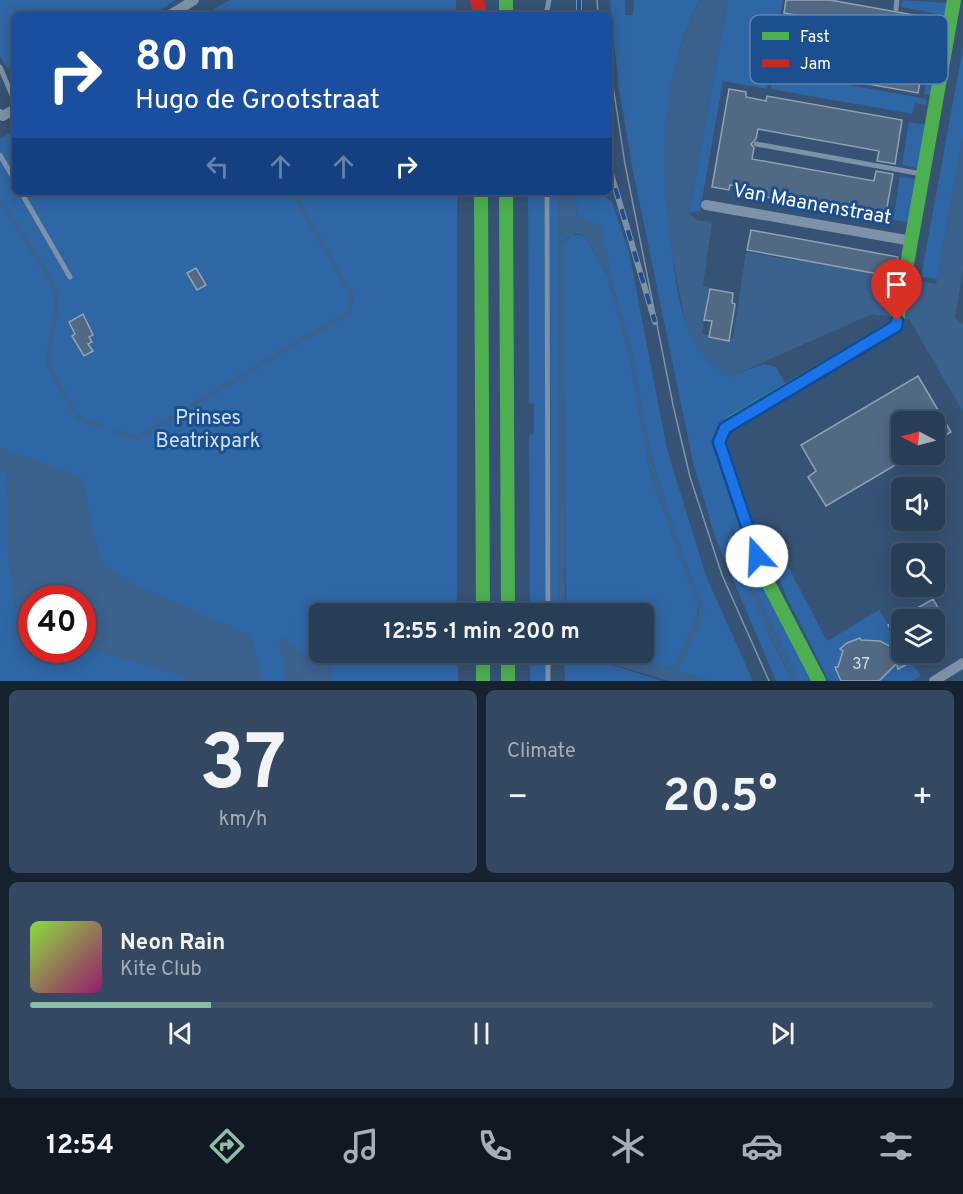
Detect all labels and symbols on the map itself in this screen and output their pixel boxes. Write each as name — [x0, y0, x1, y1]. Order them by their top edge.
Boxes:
legend — [750, 15, 948, 84]
text: Fast — [800, 28, 830, 48]
text: Jam — [800, 55, 831, 75]
street label: Van Maanenstraat — [731, 178, 893, 232]
pin — [871, 259, 922, 321]
park label: Prinses Beatrixpark — [156, 406, 260, 455]
north arrow — [891, 411, 945, 465]
position arrow — [725, 524, 789, 588]
speed limit sign: 40 — [18, 585, 96, 663]
house number: 37 — [852, 655, 870, 675]

